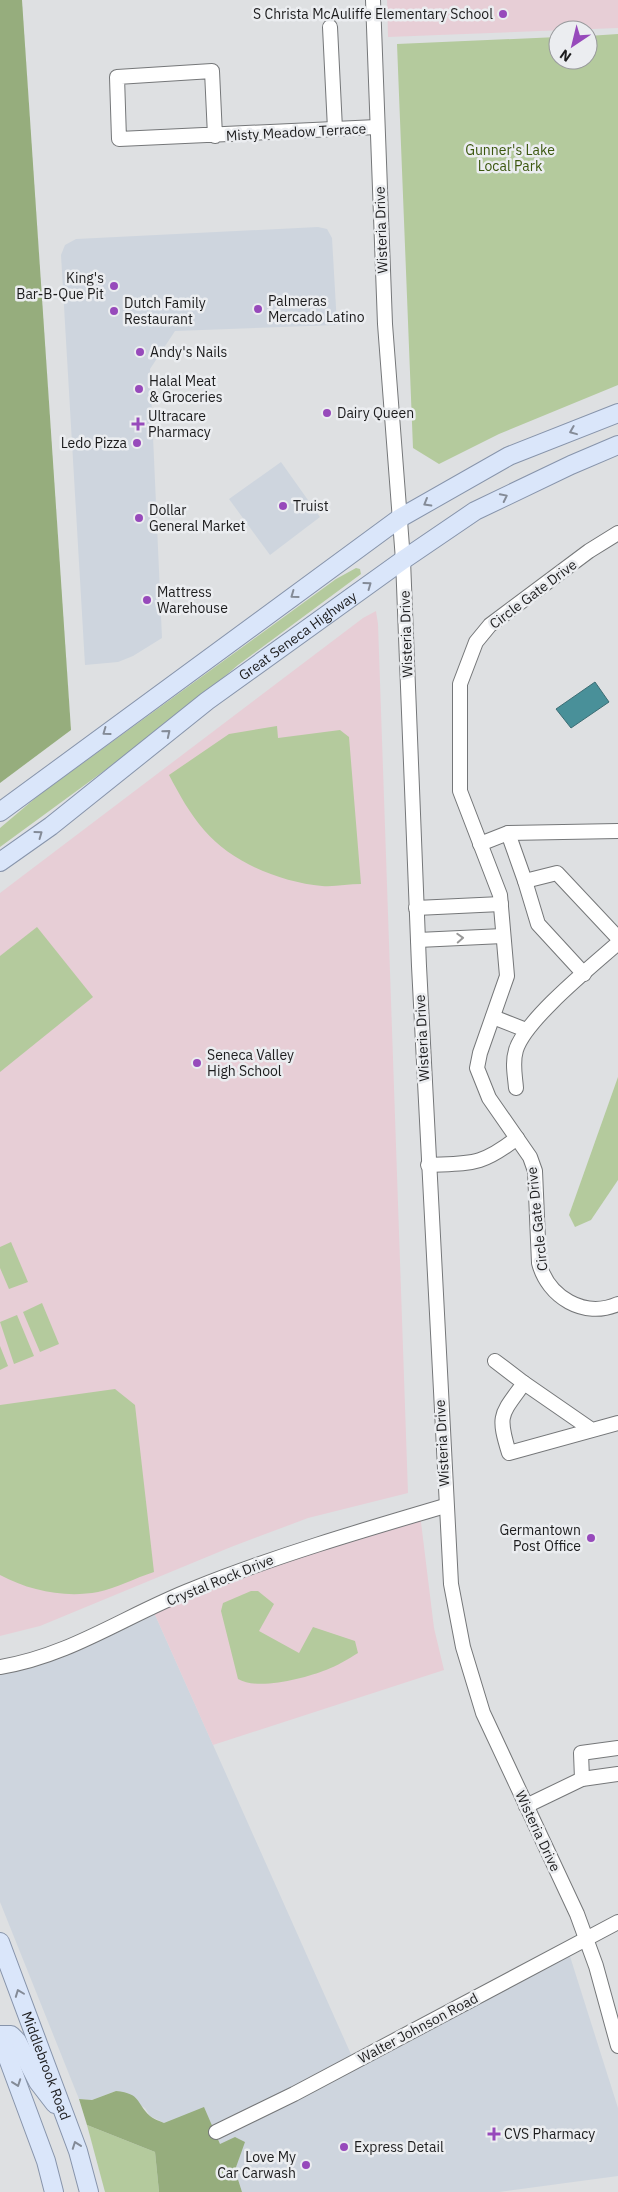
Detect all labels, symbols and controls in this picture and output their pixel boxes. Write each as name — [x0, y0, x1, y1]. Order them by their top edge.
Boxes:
place label: S Christa McAuliffe Elementary School — [253, 5, 493, 23]
marker: S Christa McAuliffe Elementary School — [497, 8, 509, 20]
north arrow — [548, 20, 598, 70]
text: N — [556, 45, 575, 66]
street label: Misty Meadow Terrace — [225, 119, 367, 145]
park label: Gunner's Lake Local Park — [465, 141, 555, 175]
street label: Wisteria Drive — [370, 186, 392, 274]
place label: King's Bar-B-Que Pit — [16, 269, 104, 303]
marker: King's Bar-B-Que Pit — [108, 280, 120, 292]
place label: Palmeras Mercado Latino — [268, 292, 365, 326]
place label: Dutch Family Restaurant — [124, 294, 206, 328]
marker: Palmeras Mercado Latino — [252, 303, 264, 315]
marker: Dutch Family Restaurant — [108, 305, 120, 317]
place label: Andy's Nails — [150, 343, 228, 361]
marker: Andy's Nails — [134, 346, 146, 358]
place label: Halal Meat & Groceries — [149, 372, 223, 406]
marker: Halal Meat & Groceries — [133, 383, 145, 395]
place label: Dairy Queen — [337, 404, 414, 422]
place label: Ultracare Pharmacy — [148, 407, 211, 441]
marker: Dairy Queen — [321, 407, 333, 419]
marker: Ultracare Pharmacy — [132, 418, 144, 430]
one-way arrow — [569, 425, 578, 435]
place label: Ledo Pizza — [61, 434, 128, 452]
marker: Ledo Pizza — [131, 437, 143, 449]
one-way arrow — [499, 493, 508, 503]
one-way arrow — [424, 496, 433, 506]
place label: Truist — [293, 497, 329, 515]
marker: Truist — [277, 500, 289, 512]
place label: Dollar General Market — [149, 501, 246, 535]
marker: Dollar General Market — [133, 512, 145, 524]
street label: Circle Gate Drive — [486, 555, 580, 633]
one-way arrow — [362, 582, 372, 591]
place label: Mattress Warehouse — [157, 583, 228, 617]
street label: Great Seneca Highway — [235, 587, 360, 684]
one-way arrow — [290, 589, 300, 598]
street label: Wisteria Drive — [395, 590, 417, 678]
marker: Mattress Warehouse — [141, 594, 153, 606]
one-way arrow — [102, 726, 112, 735]
one-way arrow — [161, 730, 171, 739]
one-way arrow — [34, 831, 43, 840]
one-way arrow — [457, 933, 465, 944]
street label: Wisteria Drive — [411, 994, 433, 1082]
place label: Seneca Valley High School — [207, 1046, 294, 1080]
marker: Seneca Valley High School — [191, 1057, 203, 1069]
street label: Circle Gate Drive — [523, 1166, 551, 1272]
street label: Wisteria Drive — [431, 1399, 453, 1487]
place label: Germantown Post Office — [499, 1521, 581, 1555]
marker: Germantown Post Office — [585, 1532, 597, 1544]
street label: Crystal Rock Drive — [164, 1550, 276, 1610]
street label: Wisteria Drive — [511, 1788, 565, 1875]
one-way arrow — [15, 1989, 25, 1997]
street label: Walter Johnson Road — [355, 1989, 481, 2067]
street label: Middlebrook Road — [18, 2009, 75, 2122]
one-way arrow — [11, 2078, 21, 2087]
place label: CVS Pharmacy — [504, 2125, 595, 2143]
marker: CVS Pharmacy — [488, 2128, 500, 2140]
place label: Express Detail — [354, 2138, 444, 2156]
one-way arrow — [72, 2141, 82, 2150]
marker: Express Detail — [338, 2141, 350, 2153]
place label: Love My Car Carwash — [217, 2148, 296, 2182]
marker: Love My Car Carwash — [300, 2159, 312, 2171]

